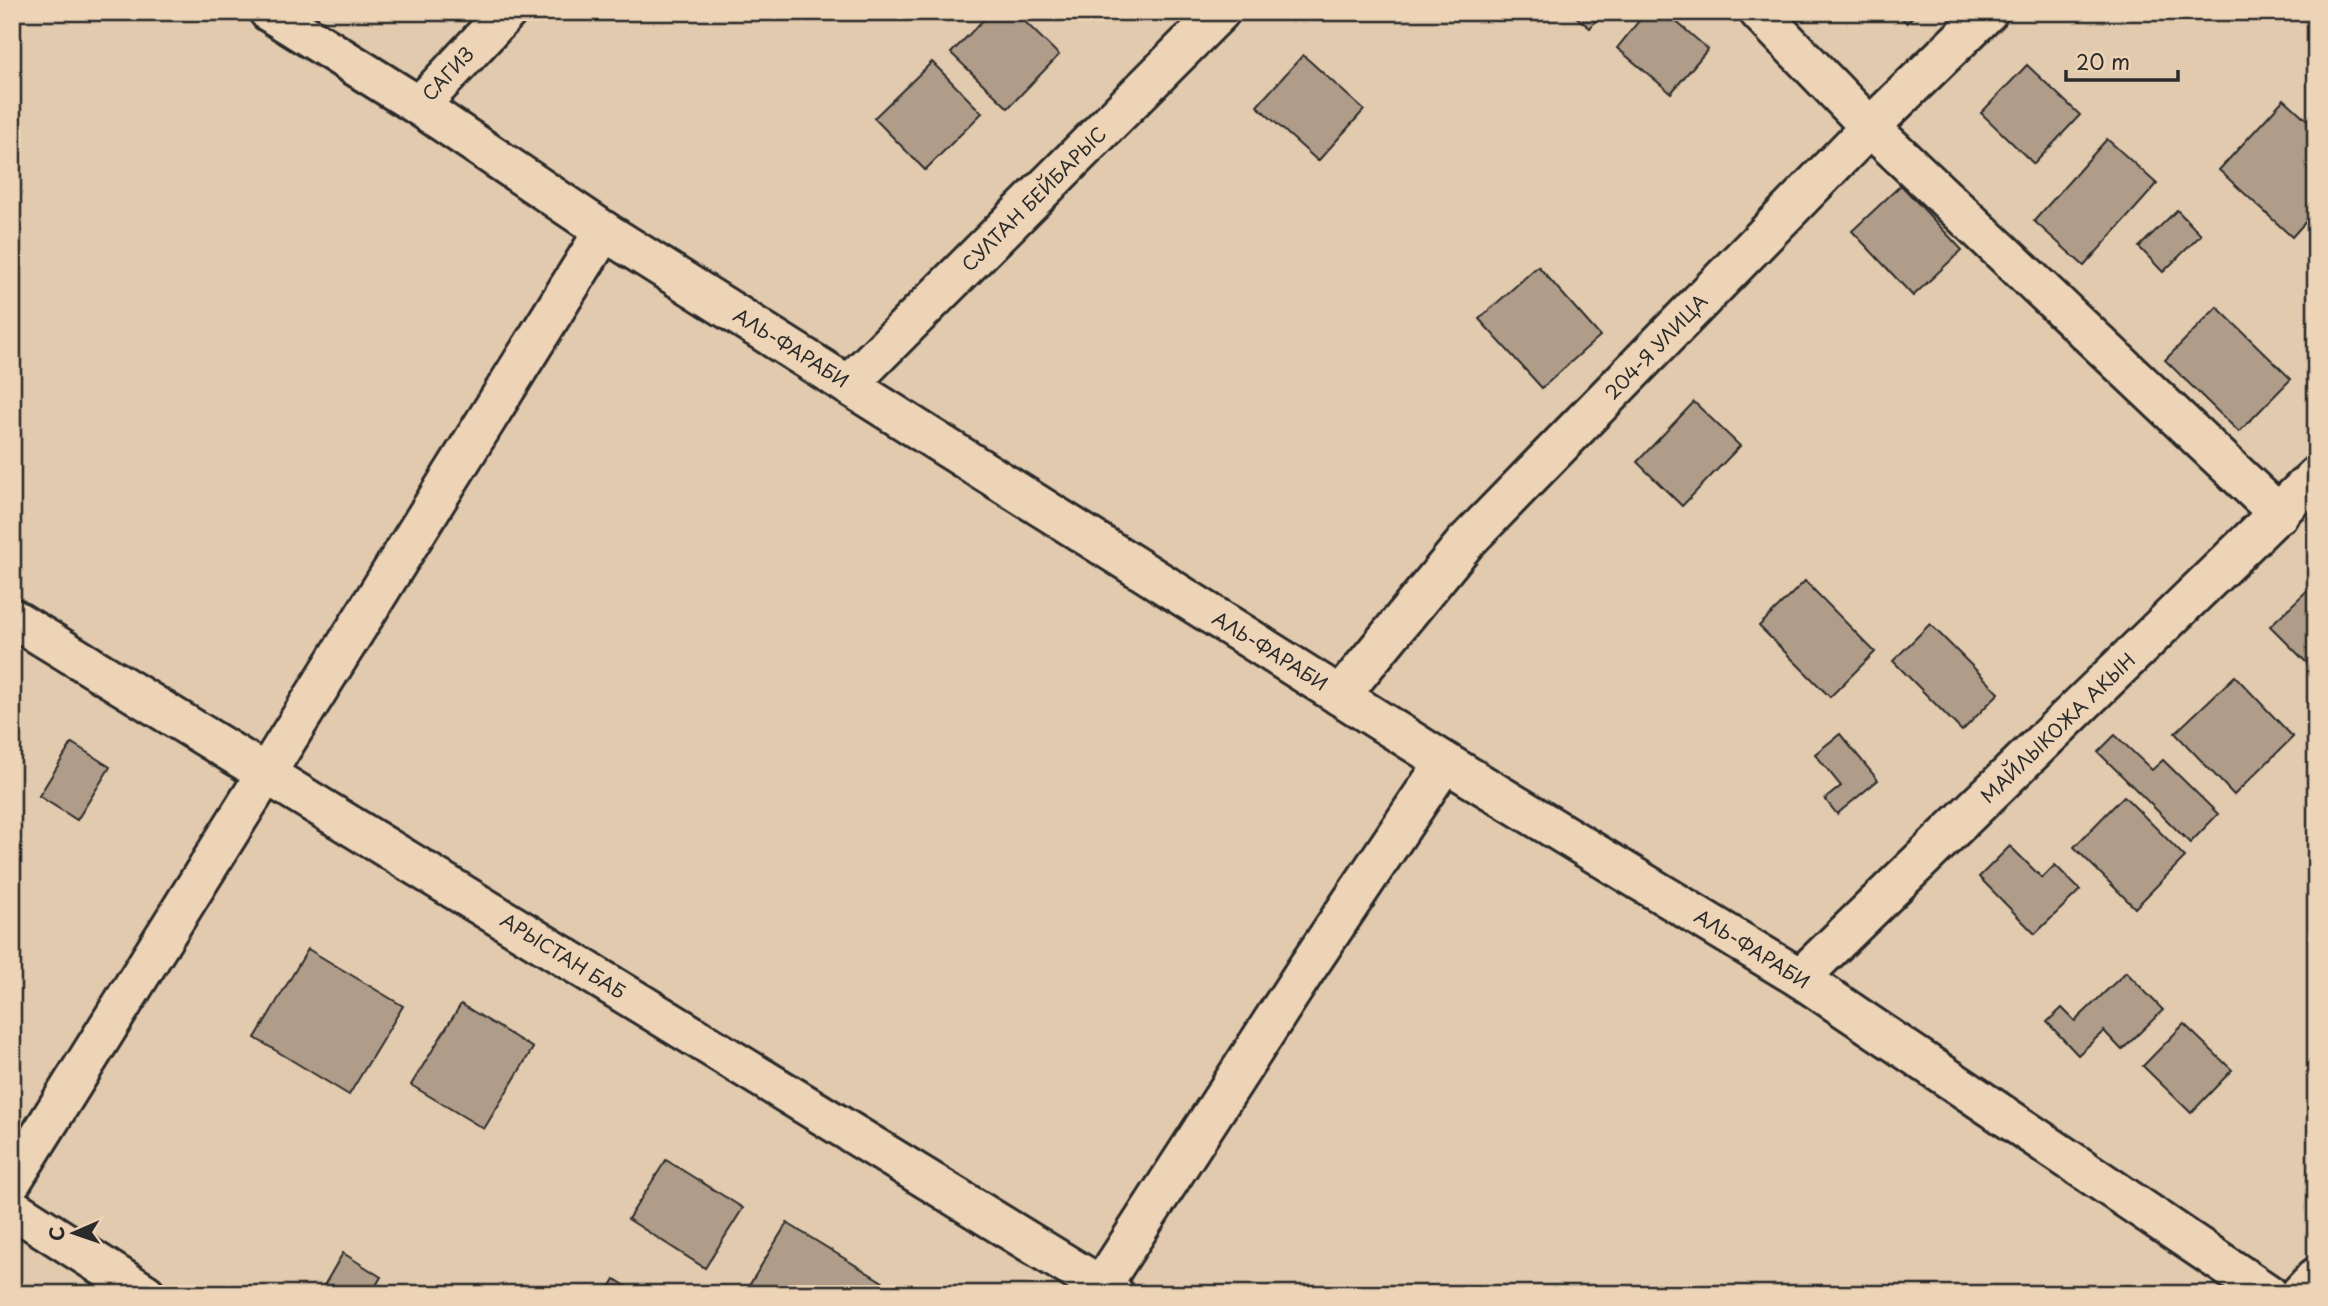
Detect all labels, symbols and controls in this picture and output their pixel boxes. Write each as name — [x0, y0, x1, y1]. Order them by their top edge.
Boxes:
scale bar — [2066, 38, 2178, 82]
street label: САГИЗ — [415, 40, 480, 107]
text: 20 m — [2076, 45, 2130, 77]
street label: СУЛТАН БЕЙБАРЫС — [954, 119, 1112, 277]
street label: 204-Я УЛИЦА — [1597, 287, 1713, 405]
street label: АЛЬ-ФАРАБИ — [728, 301, 855, 394]
street label: АЛЬ-ФАРАБИ — [1207, 604, 1334, 697]
street label: МАЙЛЫКОЖА АКЫН — [1974, 646, 2141, 809]
street label: АЛЬ-ФАРАБИ — [1689, 902, 1816, 995]
street label: АРЫСТАН БАБ — [495, 905, 632, 1005]
north arrow — [38, 1198, 108, 1268]
text: С — [42, 1226, 70, 1241]

